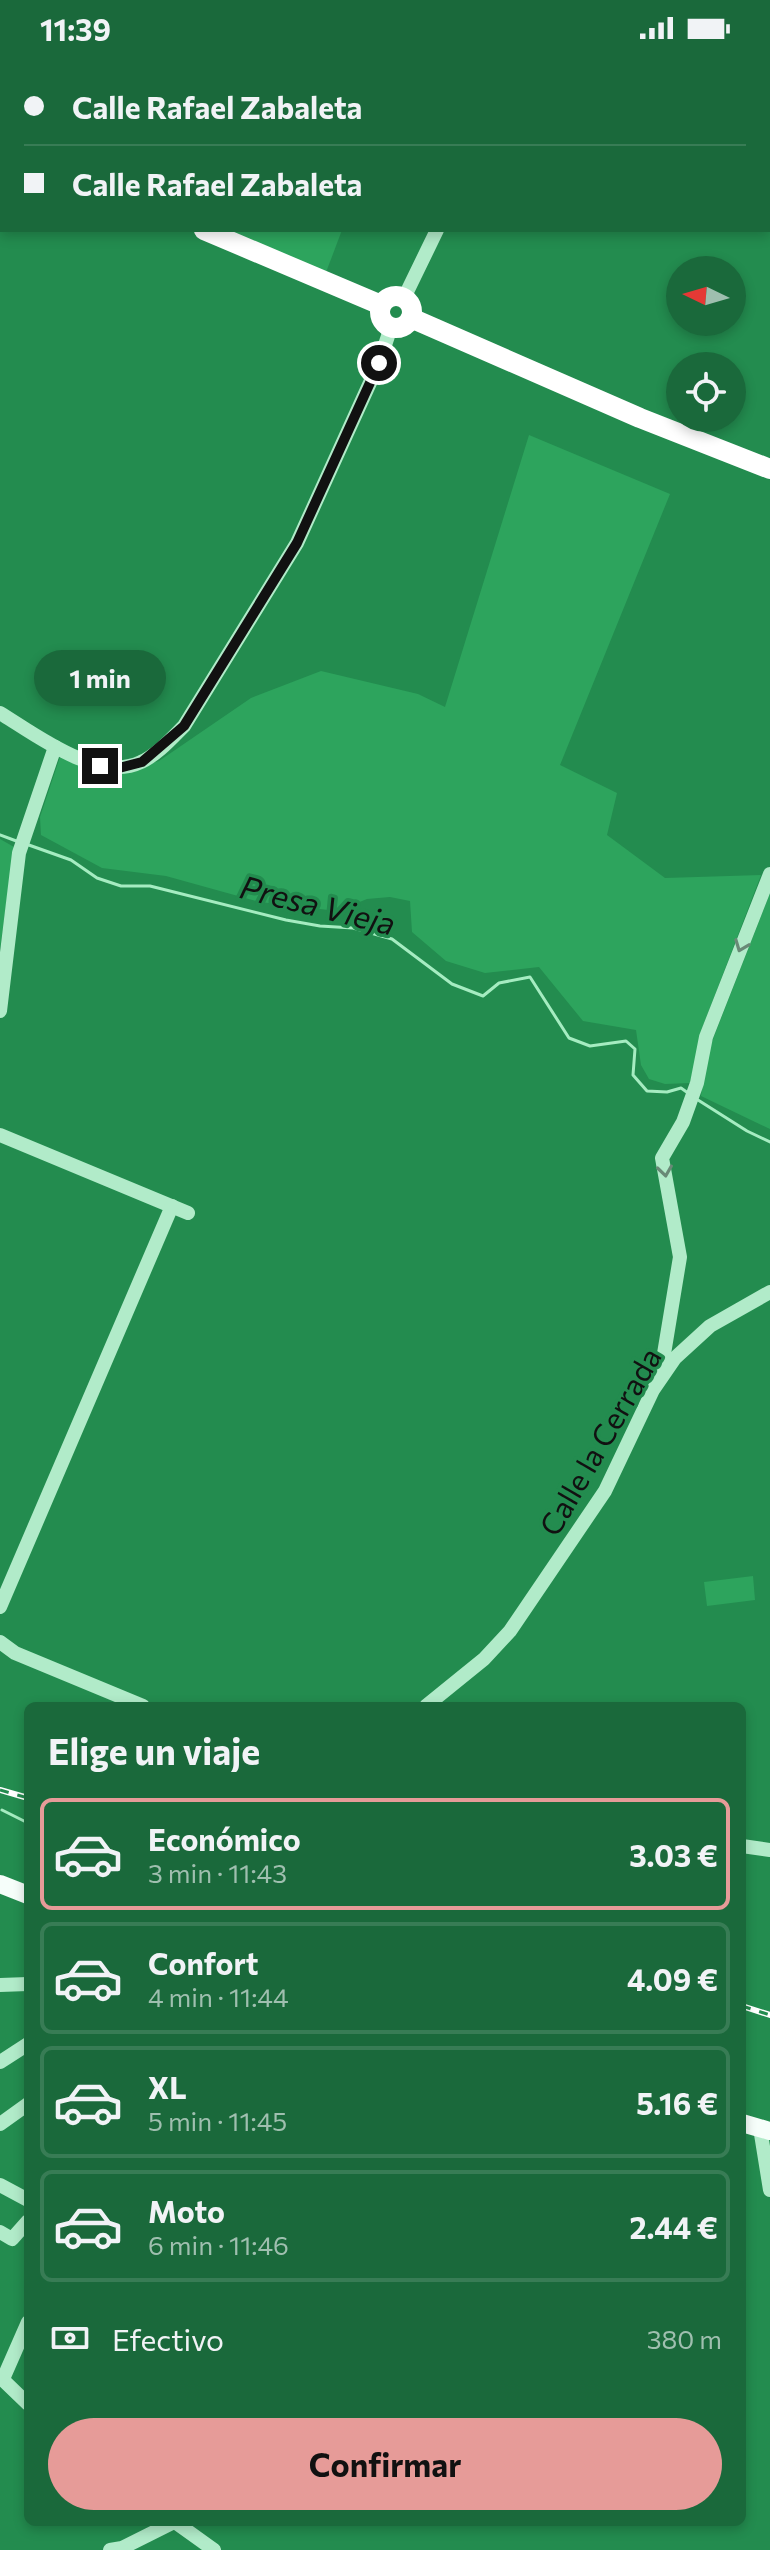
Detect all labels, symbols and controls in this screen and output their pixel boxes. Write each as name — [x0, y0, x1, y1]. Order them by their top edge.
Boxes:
text: 11:39 — [40, 10, 111, 47]
text: Calle Rafael Zabaleta — [72, 88, 362, 125]
text: Calle Rafael Zabaleta — [72, 165, 362, 202]
north arrow — [666, 256, 746, 336]
map controls — [666, 256, 746, 432]
route start — [361, 345, 397, 381]
button: locate — [666, 352, 746, 432]
callout: 1 min — [34, 650, 166, 706]
text: 1 min — [69, 662, 131, 693]
route end — [82, 748, 118, 784]
water label: Presa Vieja — [236, 865, 400, 943]
one-way arrow — [734, 938, 751, 952]
one-way arrow — [656, 1164, 673, 1177]
street label: Calle la Cerrada — [530, 1340, 668, 1542]
text: Elige un viaje — [48, 1728, 260, 1772]
icon: car — [52, 1818, 124, 1890]
text: Económico — [148, 1820, 301, 1857]
text: 3.03 € — [629, 1836, 718, 1873]
text: 3 min · 11:43 — [148, 1857, 287, 1888]
icon: car — [52, 1942, 124, 2014]
text: Confort — [148, 1944, 259, 1981]
text: 4.09 € — [627, 1960, 718, 1997]
text: 4 min · 11:44 — [148, 1981, 289, 2012]
icon: car — [52, 2066, 124, 2138]
text: XL — [148, 2068, 187, 2105]
text: 5.16 € — [636, 2084, 718, 2121]
text: 5 min · 11:45 — [148, 2105, 287, 2136]
icon: car — [52, 2190, 124, 2262]
text: Moto — [148, 2192, 225, 2229]
text: 2.44 € — [630, 2208, 718, 2245]
text: 6 min · 11:46 — [148, 2229, 289, 2260]
icon: cash — [48, 2316, 92, 2360]
text: Efectivo — [112, 2320, 224, 2357]
text: 380 m — [647, 2323, 722, 2354]
button: Confirmar — [48, 2418, 722, 2510]

